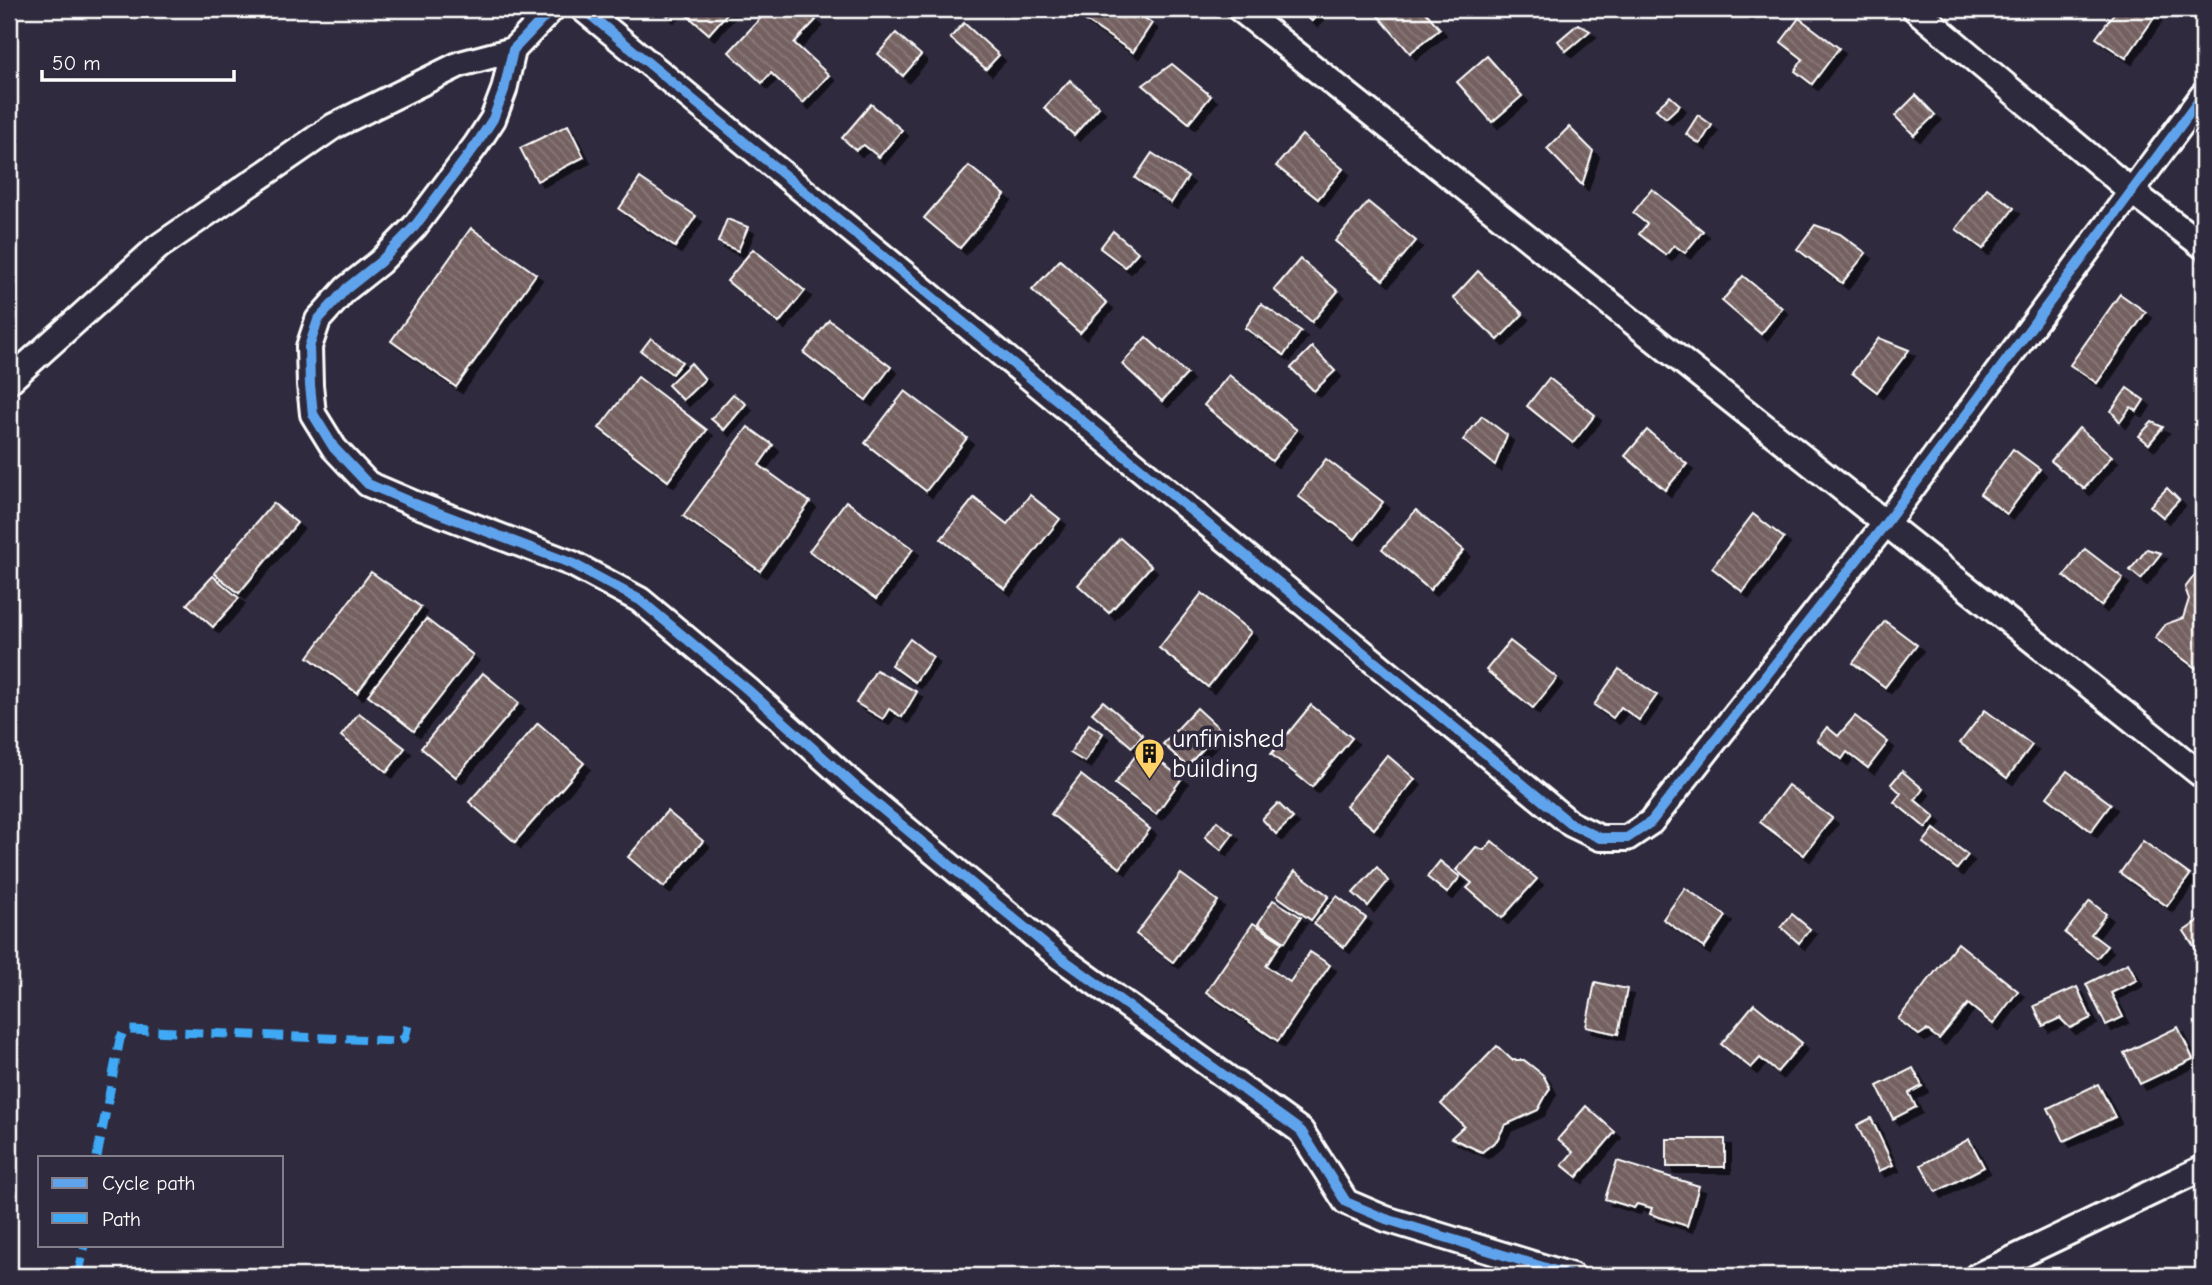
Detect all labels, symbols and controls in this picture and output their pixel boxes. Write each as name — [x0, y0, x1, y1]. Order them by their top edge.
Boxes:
scale bar — [42, 38, 234, 82]
text: 50 m — [52, 51, 101, 75]
place label: unfinished building — [1172, 724, 1285, 784]
building icon: unfinished building — [1132, 737, 1166, 781]
legend — [38, 1156, 284, 1246]
text: Cycle path — [102, 1171, 195, 1195]
text: Path — [102, 1207, 141, 1231]

